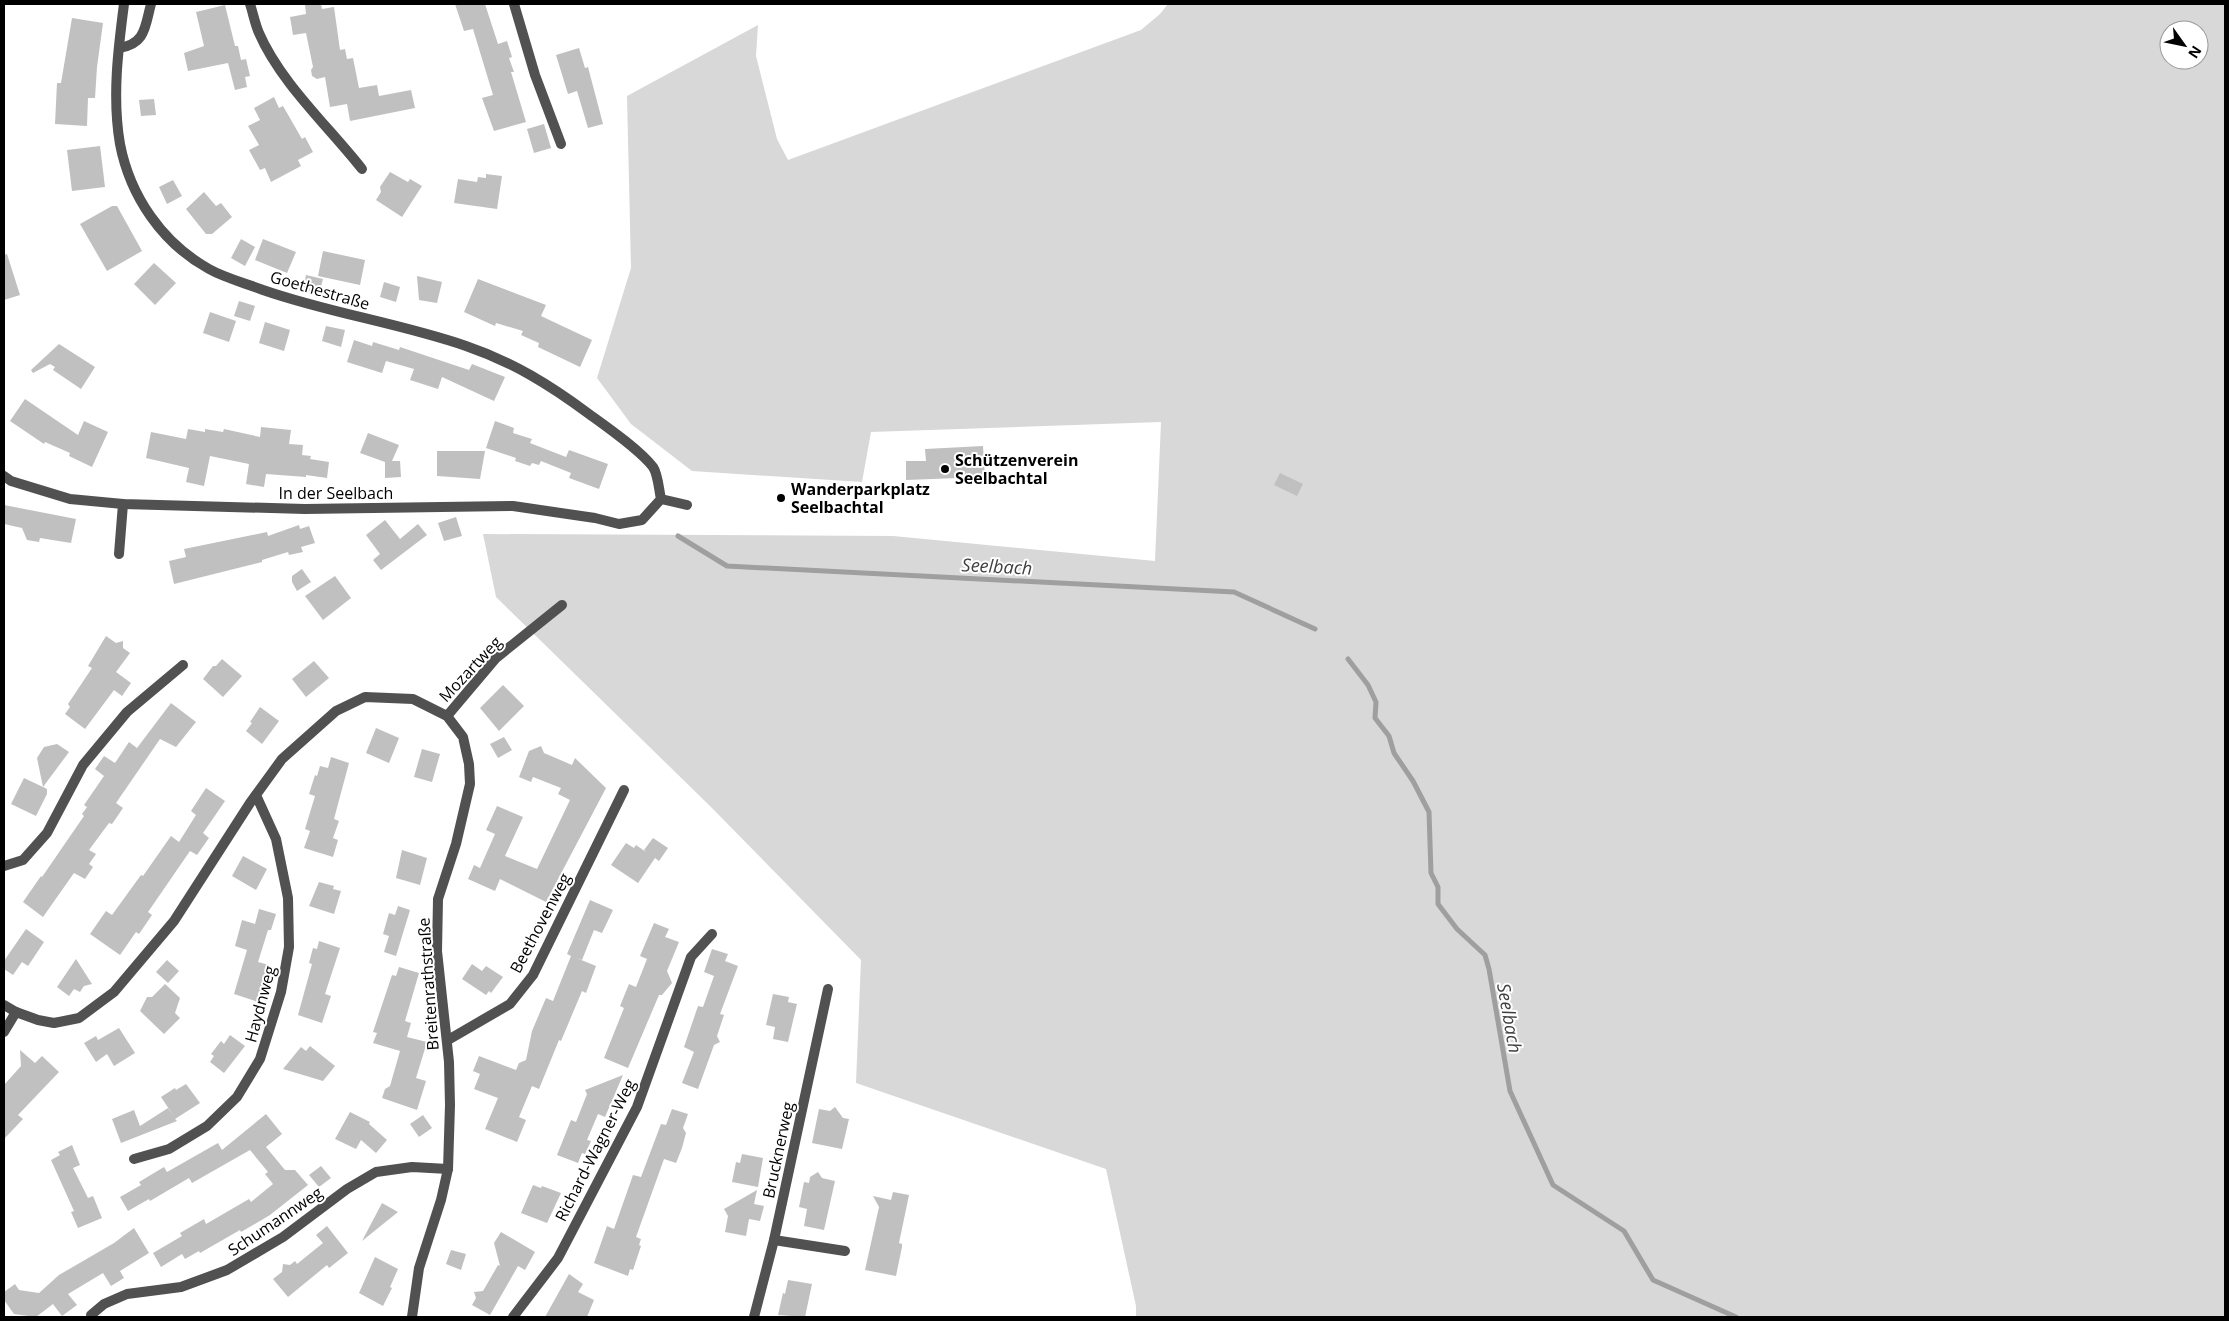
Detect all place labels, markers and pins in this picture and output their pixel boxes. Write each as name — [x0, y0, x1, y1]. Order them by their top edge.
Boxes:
place label: Schützenverein Seelbachtal — [955, 449, 1078, 489]
marker: Schützenverein Seelbachtal — [939, 463, 951, 475]
place label: Wanderparkplatz Seelbachtal — [791, 478, 930, 518]
marker: Wanderparkplatz Seelbachtal — [775, 492, 787, 504]

